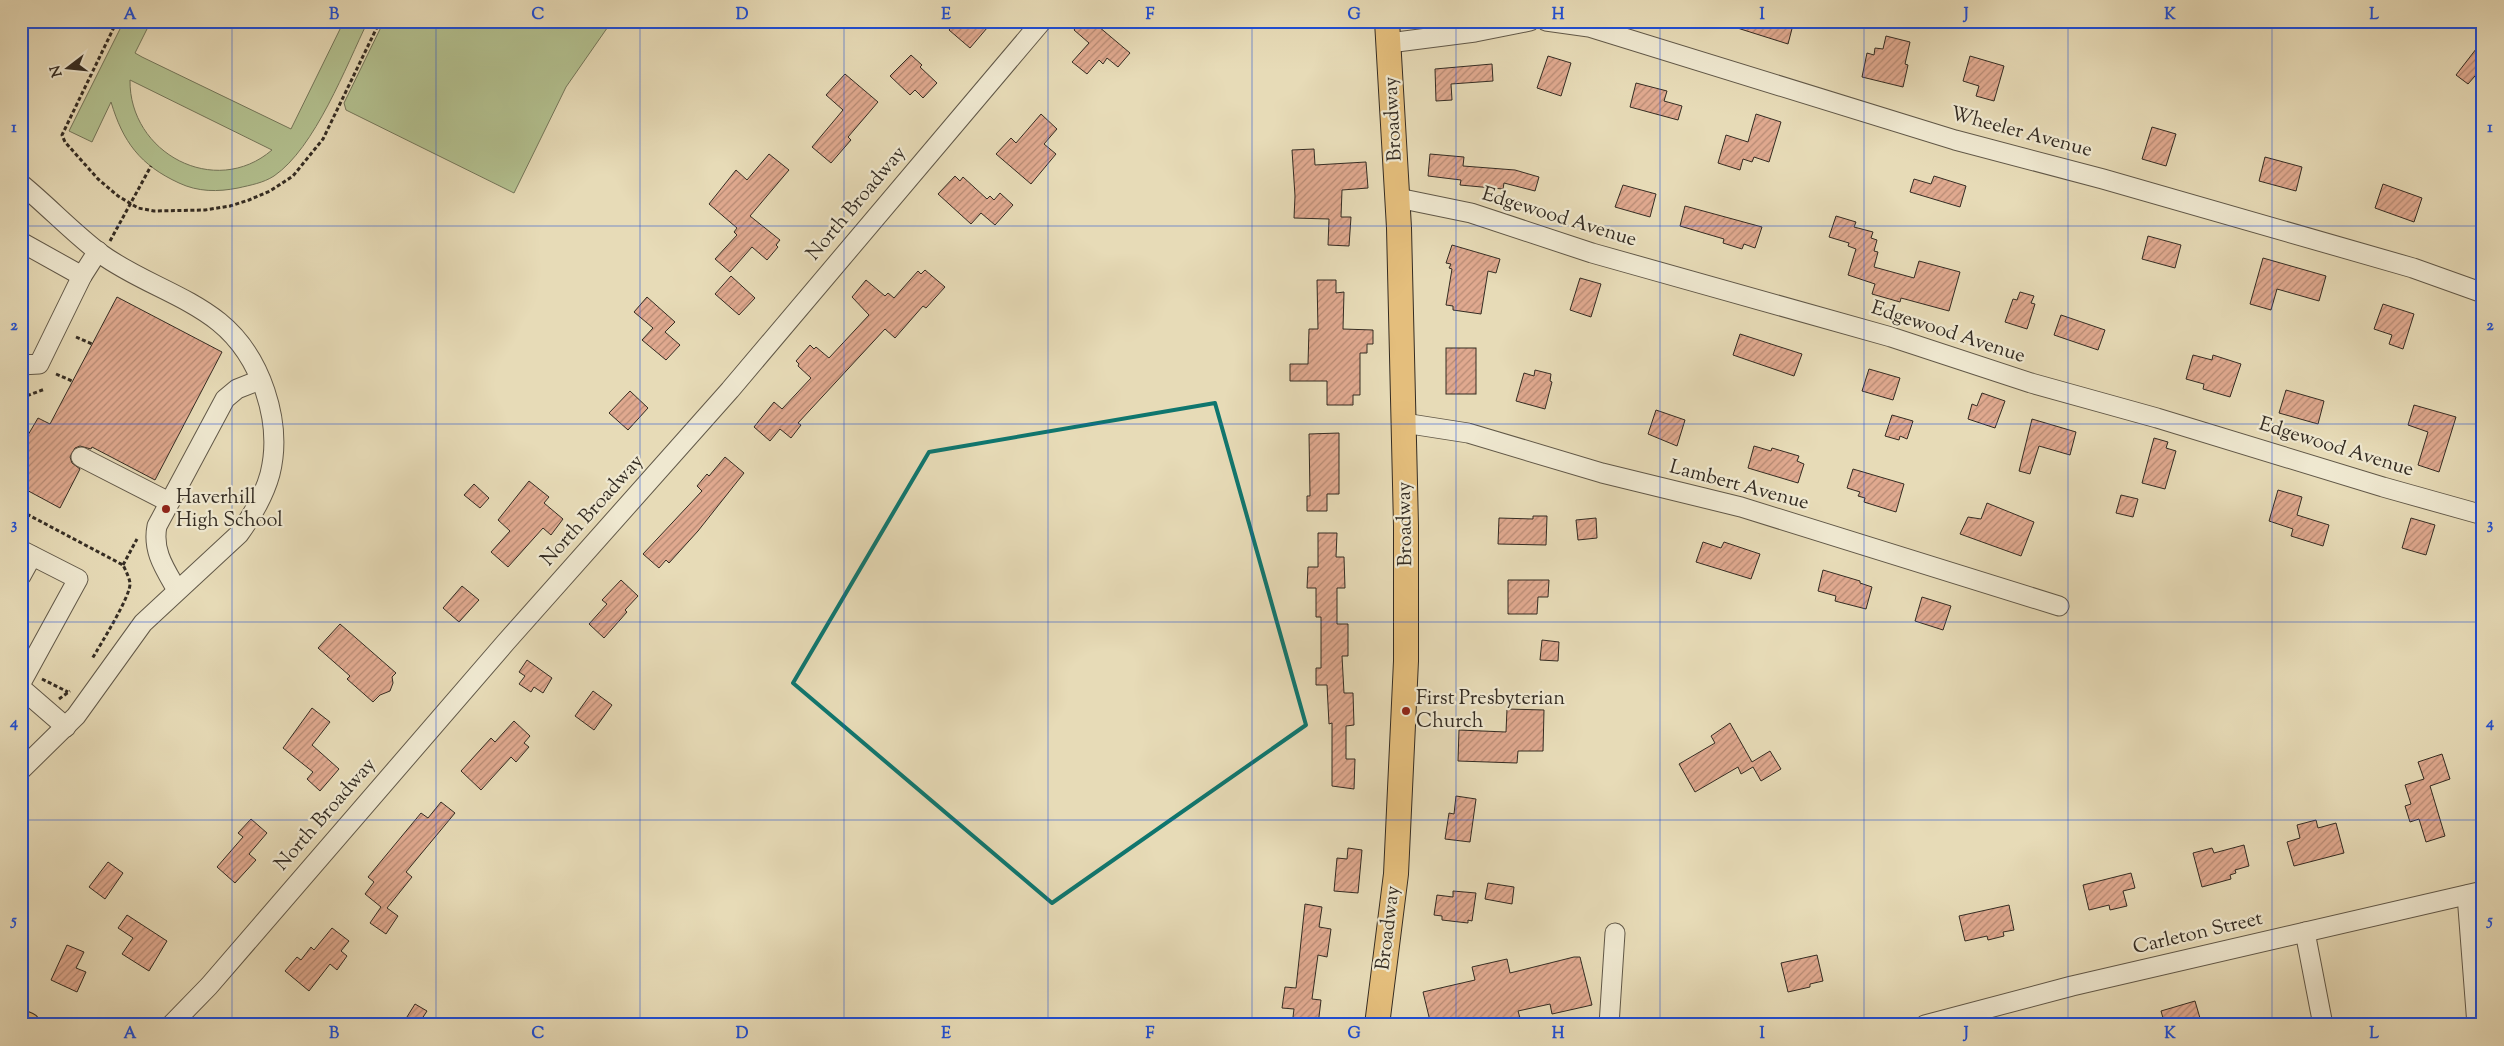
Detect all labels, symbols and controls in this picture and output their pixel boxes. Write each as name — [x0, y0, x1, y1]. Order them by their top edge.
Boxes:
text: A — [124, 4, 137, 27]
text: B — [329, 4, 339, 27]
text: C — [532, 4, 545, 27]
text: D — [736, 4, 749, 27]
text: E — [941, 4, 951, 27]
text: F — [1146, 4, 1155, 27]
text: G — [1347, 4, 1361, 27]
text: H — [1552, 4, 1565, 27]
text: I — [1759, 4, 1765, 27]
text: J — [1962, 4, 1969, 27]
text: K — [2164, 4, 2176, 27]
text: L — [2369, 4, 2379, 27]
north arrow — [42, 42, 92, 92]
text: N — [46, 63, 69, 79]
street label: Broadway — [1377, 76, 1411, 162]
street label: Wheeler Avenue — [1947, 100, 2095, 166]
text: 1 — [11, 117, 17, 140]
text: 1 — [2487, 117, 2493, 140]
street label: North Broadway — [800, 140, 914, 268]
street label: Edgewood Avenue — [1478, 181, 1640, 255]
street label: Edgewood Avenue — [1867, 294, 2029, 372]
text: 2 — [10, 315, 18, 338]
text: 2 — [2486, 315, 2494, 338]
street label: Edgewood Avenue — [2255, 411, 2417, 485]
street label: North Broadway — [535, 449, 651, 573]
street label: Lambert Avenue — [1666, 453, 1812, 519]
street label: Broadway — [1391, 481, 1421, 567]
place label: Haverhill High School — [176, 484, 283, 536]
marker: Haverhill High School — [160, 503, 172, 515]
text: 3 — [11, 514, 18, 537]
text: 3 — [2487, 514, 2494, 537]
place label: First Presbyterian Church — [1416, 685, 1565, 737]
marker: First Presbyterian Church — [1400, 705, 1412, 717]
text: 4 — [9, 712, 18, 735]
text: 4 — [2485, 712, 2494, 735]
street label: North Broadway — [269, 752, 384, 878]
street label: Broadway — [1369, 884, 1409, 972]
street label: Carleton Street — [2130, 905, 2266, 963]
text: 5 — [9, 910, 17, 933]
text: 5 — [2485, 910, 2493, 933]
text: A — [124, 1023, 137, 1046]
text: B — [329, 1023, 339, 1046]
text: C — [532, 1023, 545, 1046]
text: D — [736, 1023, 749, 1046]
text: E — [941, 1023, 951, 1046]
text: F — [1146, 1023, 1155, 1046]
text: G — [1347, 1023, 1361, 1046]
text: H — [1552, 1023, 1565, 1046]
text: I — [1759, 1023, 1765, 1046]
text: J — [1962, 1023, 1969, 1046]
text: K — [2164, 1023, 2176, 1046]
text: L — [2369, 1023, 2379, 1046]

